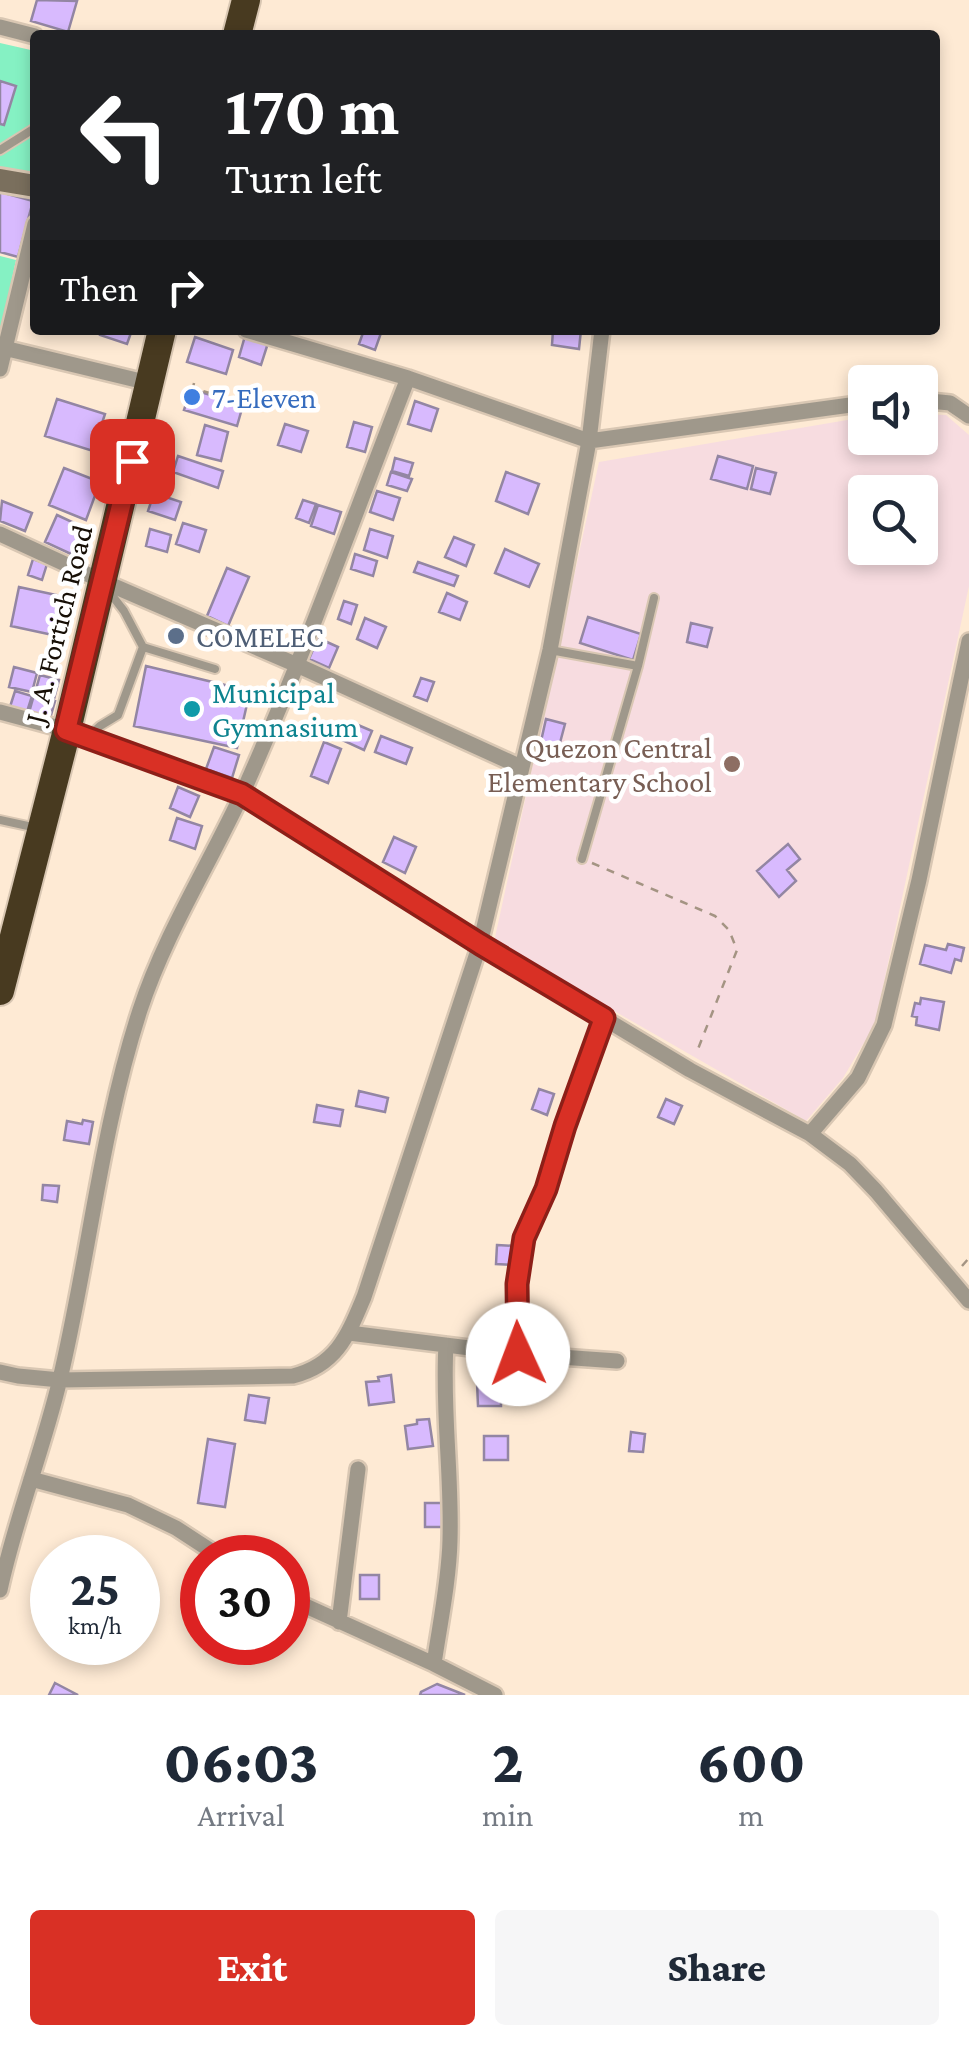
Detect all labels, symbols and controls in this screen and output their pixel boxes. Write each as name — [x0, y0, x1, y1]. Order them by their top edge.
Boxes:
icon: left — [60, 70, 190, 200]
text: 170 m — [225, 71, 399, 149]
text: Turn left — [225, 153, 382, 203]
icon: right — [158, 260, 213, 315]
text: Then — [60, 267, 138, 309]
map controls — [848, 365, 938, 565]
button: sound — [848, 365, 938, 455]
place label: 7-Eleven — [212, 381, 316, 414]
marker: 7-Eleven — [181, 386, 203, 408]
pin — [90, 419, 175, 504]
icon: arrive — [105, 434, 160, 489]
button: search — [848, 475, 938, 565]
street label: J. A. Fortich Road — [17, 521, 99, 730]
place label: COMELEC — [196, 620, 324, 653]
marker: COMELEC — [165, 625, 187, 647]
place label: Municipal Gymnasium — [212, 676, 358, 744]
marker: Municipal Gymnasium — [181, 698, 203, 720]
place label: Quezon Central Elementary School — [487, 731, 712, 799]
marker: Quezon Central Elementary School — [721, 753, 743, 775]
position arrow — [466, 1302, 570, 1406]
speed limit sign: 30 — [180, 1535, 310, 1665]
text: 25 — [70, 1560, 120, 1616]
text: km/h — [68, 1612, 122, 1639]
text: 06:03 — [164, 1728, 319, 1795]
text: 2 — [492, 1728, 523, 1795]
text: 600 — [697, 1728, 805, 1795]
text: Arrival — [198, 1797, 285, 1833]
text: min — [482, 1797, 533, 1833]
text: m — [738, 1797, 764, 1833]
button: Exit — [30, 1910, 475, 2025]
button: Share — [495, 1910, 939, 2025]

